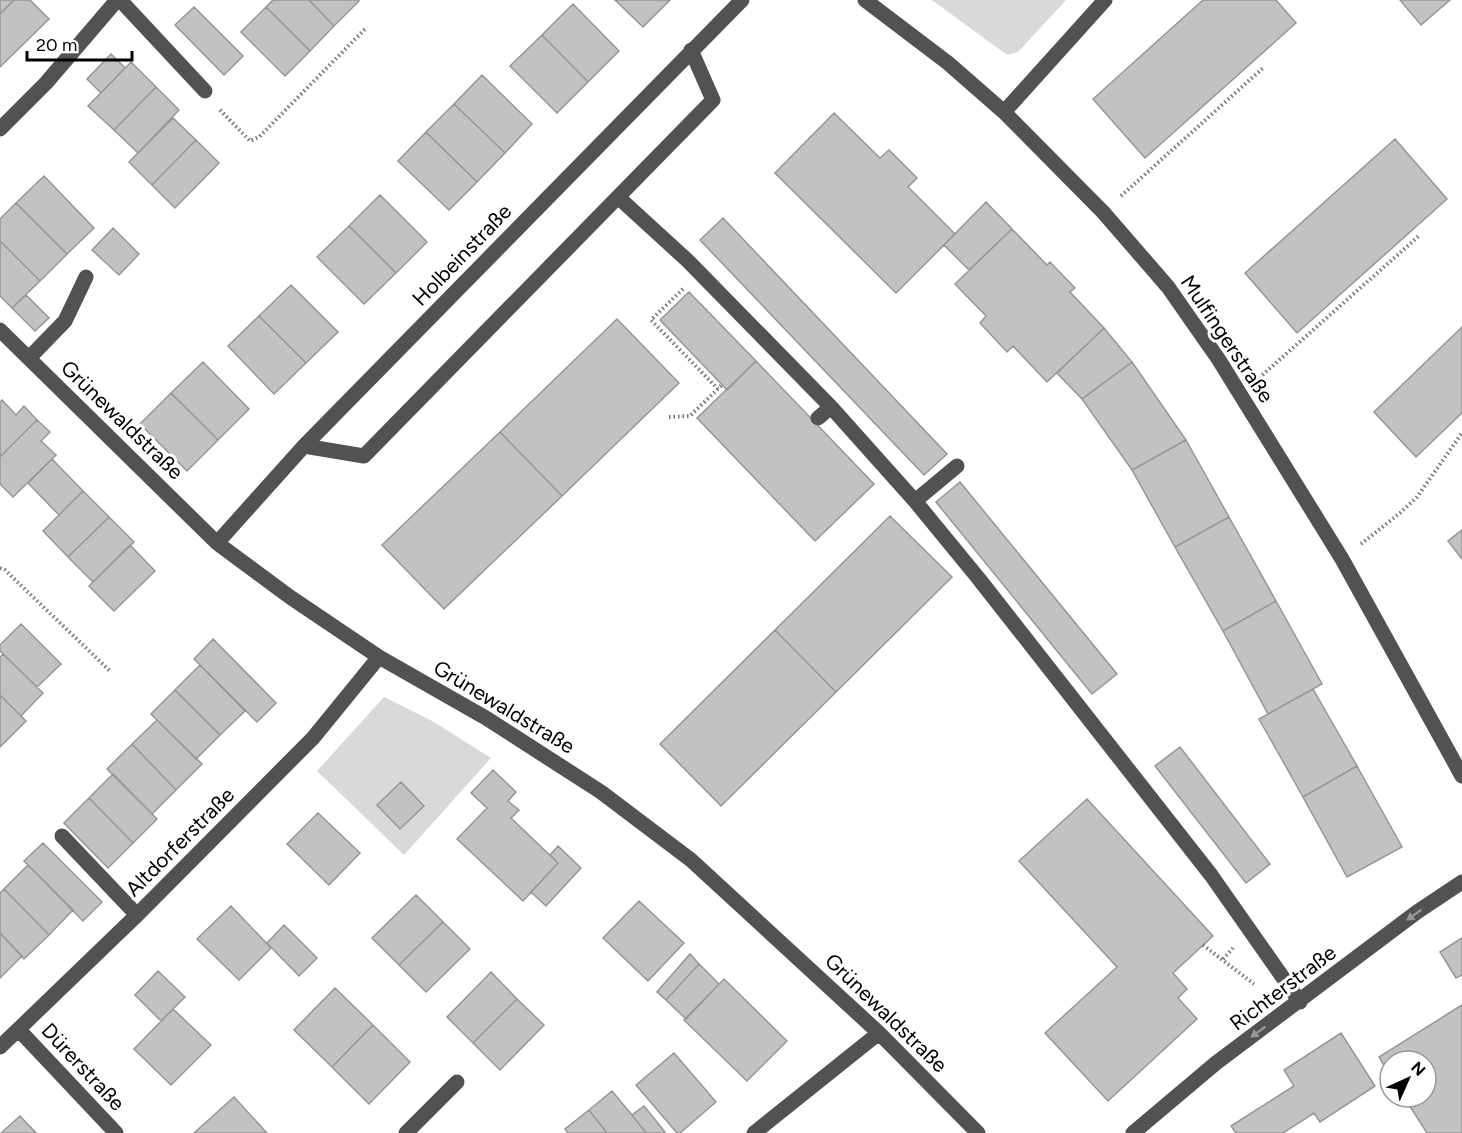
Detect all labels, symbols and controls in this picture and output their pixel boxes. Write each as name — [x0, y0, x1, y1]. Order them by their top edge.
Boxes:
scale bar — [27, 24, 132, 62]
text: 20 m — [36, 34, 77, 56]
street label: Holbeinstraße — [407, 199, 516, 311]
street label: Mulfingerstraße — [1176, 270, 1279, 407]
street label: Grünewaldstraße — [56, 355, 189, 484]
street label: Grünewaldstraße — [429, 655, 579, 759]
street label: Altdorferstraße — [120, 782, 239, 901]
one-way arrow — [1406, 909, 1422, 921]
street label: Richterstraße — [1225, 940, 1341, 1036]
street label: Grünewaldstraße — [820, 948, 953, 1077]
street label: Dürerstraße — [36, 1018, 130, 1116]
one-way arrow — [1251, 1026, 1266, 1038]
north arrow — [1378, 1049, 1438, 1109]
text: N — [1407, 1058, 1429, 1080]

